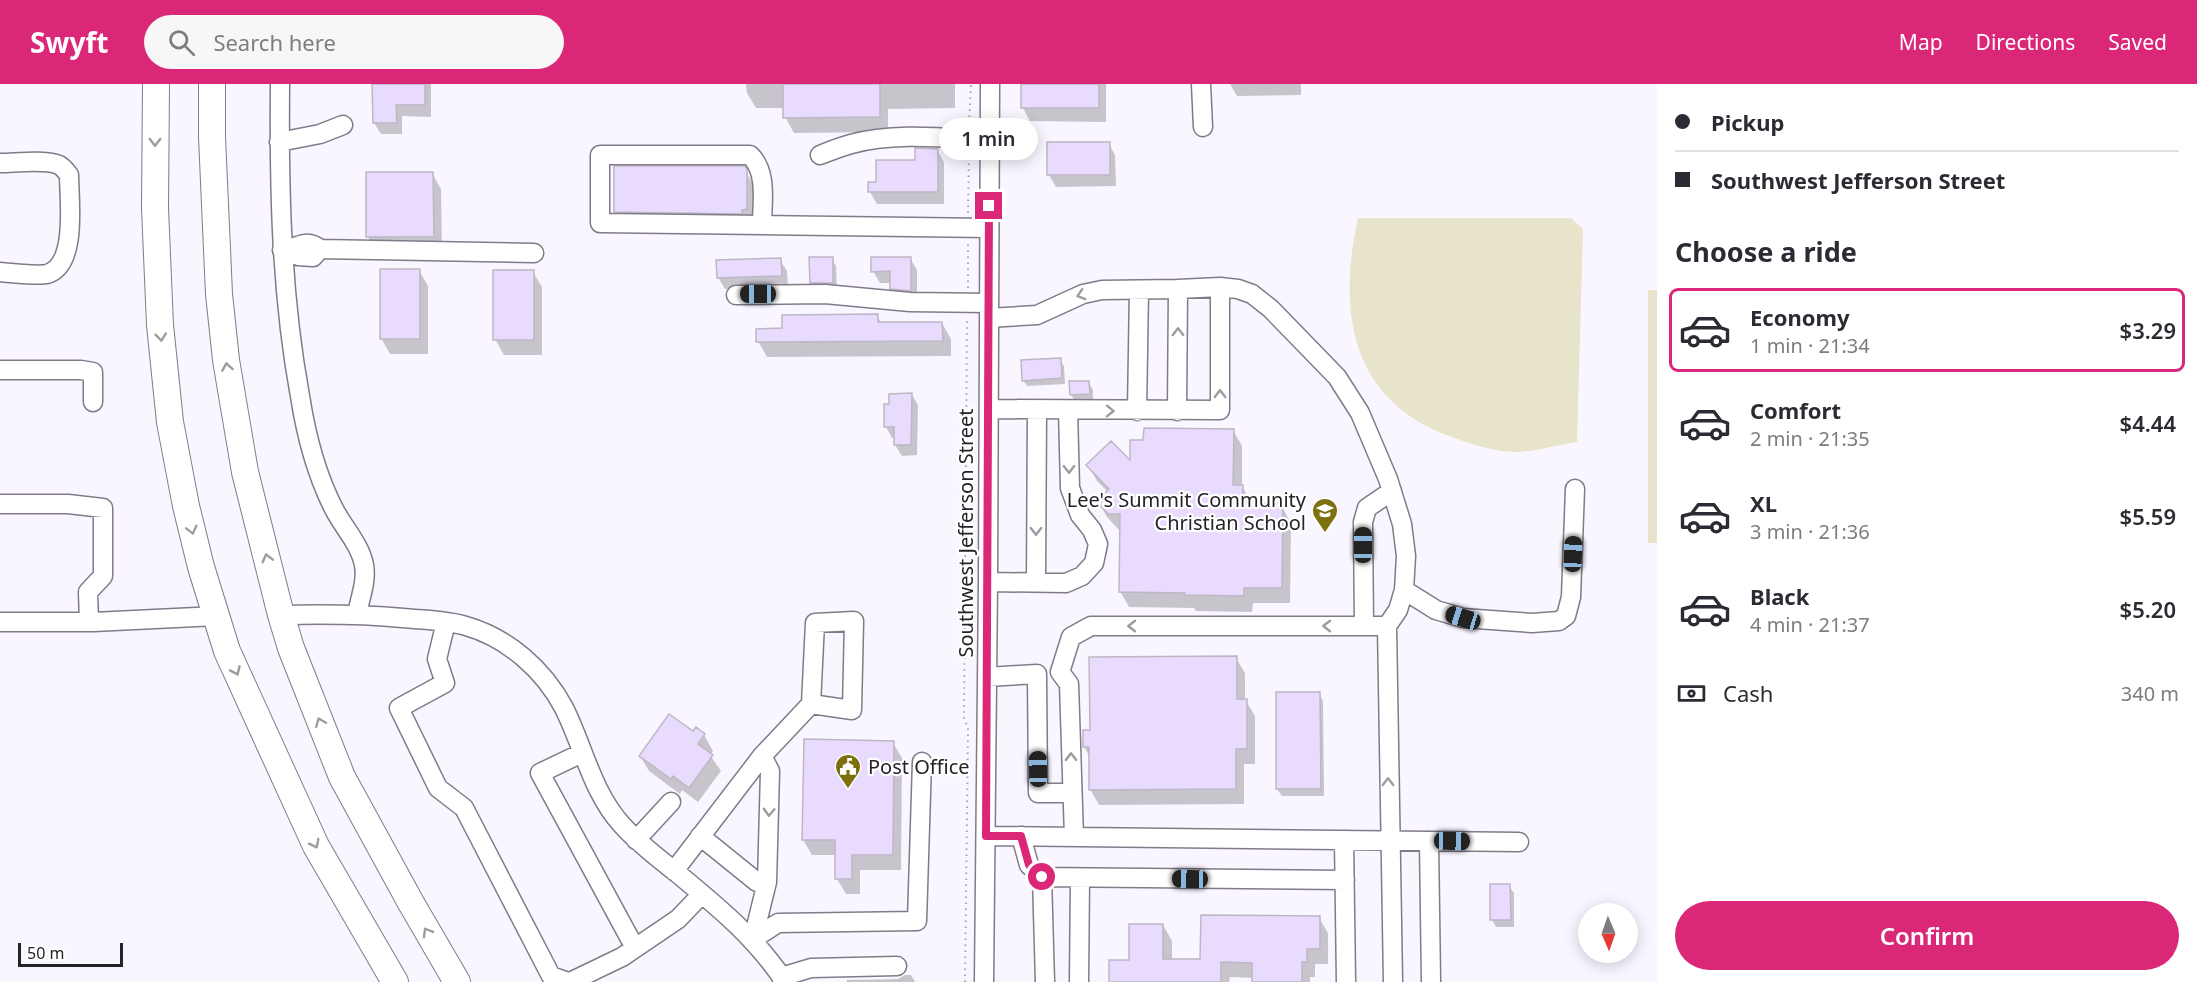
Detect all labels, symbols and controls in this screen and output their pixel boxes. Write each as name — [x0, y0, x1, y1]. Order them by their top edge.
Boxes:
search box — [144, 15, 564, 69]
text: Swyft — [30, 23, 108, 61]
icon: search — [165, 26, 198, 59]
text: Search here — [213, 27, 336, 57]
text: Map — [1899, 28, 1943, 56]
text: Directions — [1976, 28, 2075, 56]
text: Saved — [2108, 28, 2167, 56]
text: Pickup — [1711, 107, 1784, 137]
callout: 1 min — [940, 119, 1038, 161]
text: 1 min — [961, 125, 1016, 152]
one-way arrow — [149, 138, 161, 147]
text: Southwest Jefferson Street — [1711, 165, 2005, 195]
route end — [975, 192, 1002, 219]
text: Choose a ride — [1675, 233, 1857, 270]
car — [740, 285, 776, 303]
one-way arrow — [1076, 288, 1087, 301]
text: Economy — [1750, 302, 1849, 332]
icon: car — [1678, 303, 1732, 357]
text: $3.29 — [2120, 315, 2176, 345]
one-way arrow — [1172, 327, 1184, 336]
text: 1 min · 21:34 — [1750, 332, 1870, 359]
one-way arrow — [154, 333, 167, 342]
one-way arrow — [221, 363, 234, 373]
one-way arrow — [1214, 390, 1226, 399]
text: Comfort — [1750, 395, 1841, 425]
icon: car — [1678, 396, 1732, 450]
one-way arrow — [1106, 404, 1115, 417]
street label: Southwest Jefferson Street — [952, 408, 979, 658]
text: $4.44 — [2120, 408, 2176, 438]
text: 2 min · 21:35 — [1750, 425, 1870, 452]
one-way arrow — [1063, 464, 1075, 473]
place label: Lee's Summit Community Christian School — [1067, 486, 1307, 536]
text: XL — [1750, 488, 1777, 518]
icon: car — [1678, 489, 1732, 543]
school or university icon: Lee's Summit Community Christian School — [1310, 496, 1340, 534]
text: $5.59 — [2120, 501, 2176, 531]
text: 3 min · 21:36 — [1750, 518, 1870, 545]
one-way arrow — [184, 524, 197, 534]
one-way arrow — [1030, 527, 1042, 536]
car — [1354, 527, 1372, 563]
car — [1563, 536, 1583, 572]
one-way arrow — [261, 553, 274, 563]
text: Black — [1750, 581, 1809, 611]
icon: car — [1678, 582, 1732, 636]
text: $5.20 — [2120, 594, 2176, 624]
car — [1443, 604, 1483, 632]
text: 4 min · 21:37 — [1750, 611, 1870, 638]
one-way arrow — [1127, 620, 1136, 632]
one-way arrow — [1322, 620, 1331, 632]
one-way arrow — [229, 664, 241, 675]
icon: cash — [1675, 677, 1708, 710]
text: Cash — [1723, 678, 1773, 708]
text: 340 m — [2121, 680, 2179, 707]
one-way arrow — [315, 718, 327, 729]
car — [1029, 751, 1047, 787]
public building icon: Post Office — [833, 752, 863, 790]
place label: Post Office — [868, 753, 970, 780]
one-way arrow — [1065, 753, 1077, 762]
one-way arrow — [1382, 777, 1394, 786]
one-way arrow — [762, 808, 775, 817]
car — [1434, 832, 1470, 850]
one-way arrow — [308, 838, 320, 849]
route start — [1028, 863, 1055, 890]
car — [1172, 870, 1208, 888]
button: Confirm — [1675, 901, 2179, 970]
north arrow — [1578, 903, 1638, 963]
map controls — [1578, 903, 1638, 963]
one-way arrow — [423, 928, 435, 938]
scale bar — [18, 940, 123, 968]
text: 50 m — [27, 942, 64, 964]

